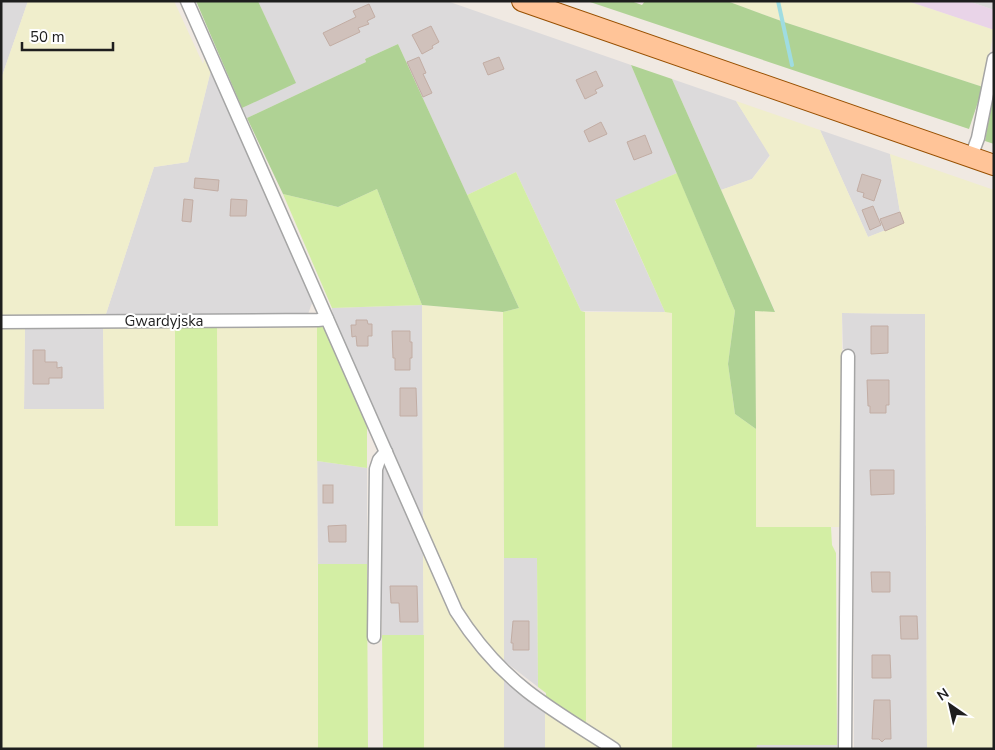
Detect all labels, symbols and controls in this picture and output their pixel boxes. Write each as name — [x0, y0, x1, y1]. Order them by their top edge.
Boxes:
scale bar — [22, 20, 114, 52]
text: 50 m — [30, 27, 65, 47]
street label: Gwardyjska — [124, 311, 204, 331]
north arrow — [925, 680, 975, 730]
text: N — [933, 684, 953, 705]

